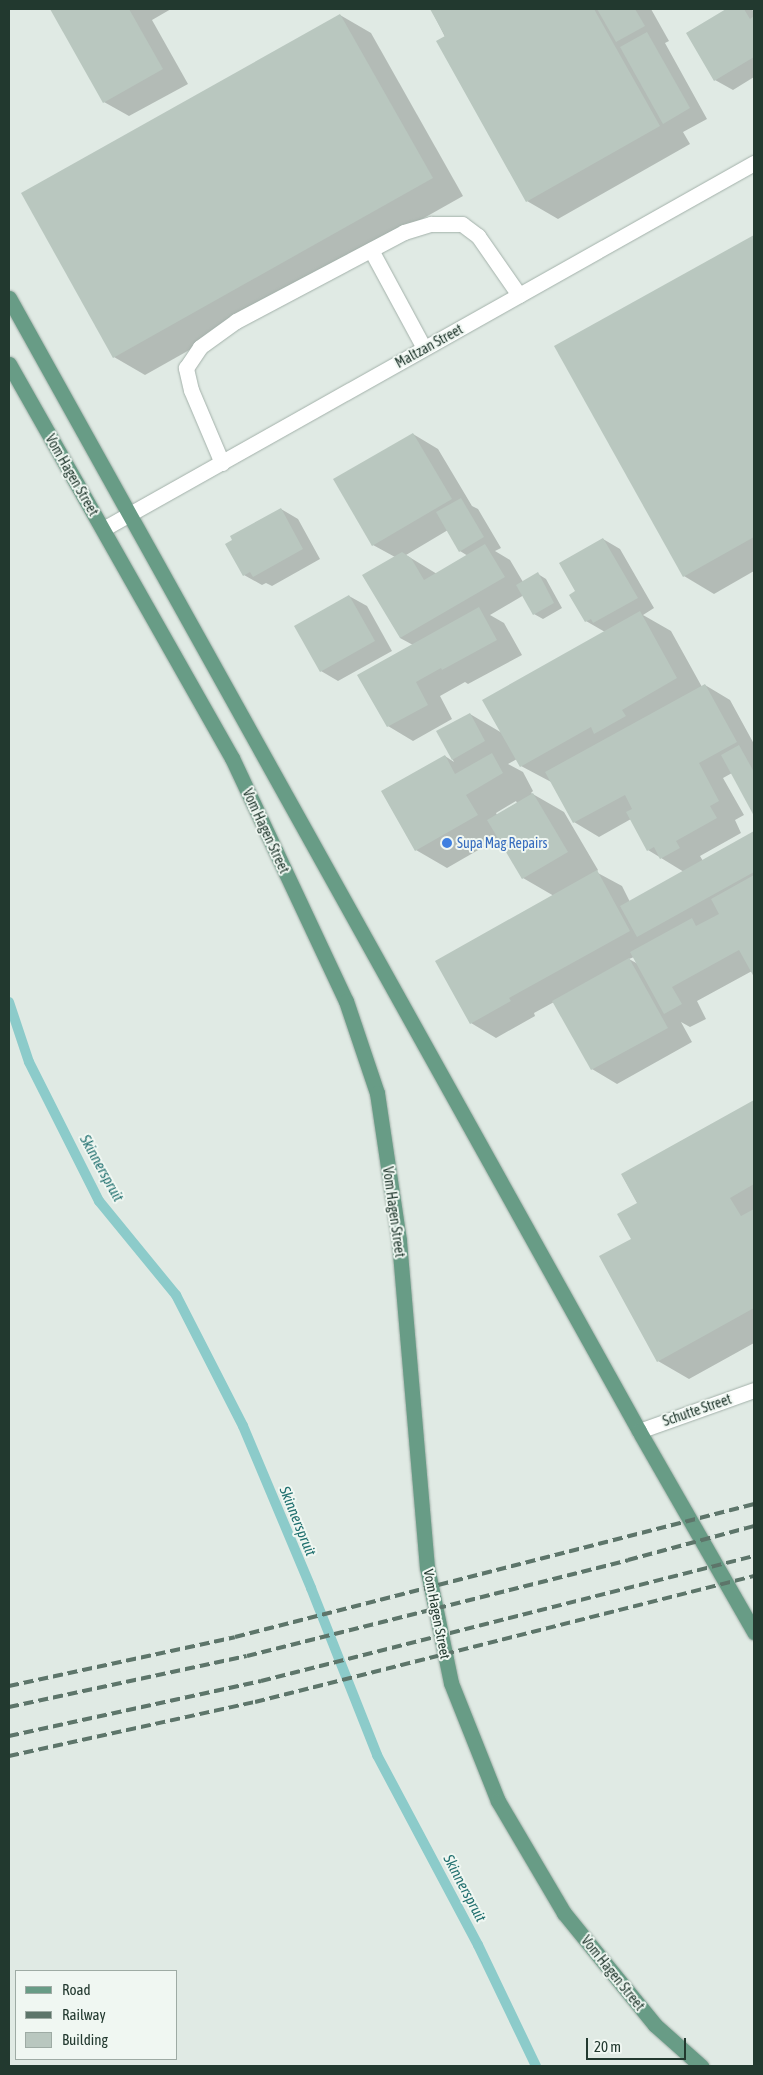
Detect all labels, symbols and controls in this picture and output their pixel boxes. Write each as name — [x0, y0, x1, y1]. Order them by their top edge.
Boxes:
street label: Maltzan Street — [392, 321, 466, 371]
street label: Vom Hagen Street — [42, 431, 102, 519]
street label: Vom Hagen Street — [239, 786, 293, 876]
place label: Supa Mag Repairs — [457, 835, 547, 851]
marker: Supa Mag Repairs — [441, 837, 453, 849]
water label: Skinnerspruit — [76, 1131, 128, 1205]
street label: Vom Hagen Street — [379, 1166, 409, 1258]
street label: Schutte Street — [660, 1390, 734, 1430]
water label: Skinnerspruit — [276, 1484, 320, 1558]
street label: Vom Hagen Street — [420, 1568, 454, 1660]
water label: Skinnerspruit — [440, 1851, 490, 1925]
street label: Vom Hagen Street — [578, 1932, 648, 2014]
legend — [15, 1970, 178, 2060]
text: Road — [62, 1981, 91, 1998]
text: Railway — [62, 2006, 106, 2023]
scale bar — [588, 2028, 688, 2060]
text: Building — [62, 2031, 108, 2048]
text: 20 m — [594, 2038, 621, 2055]

